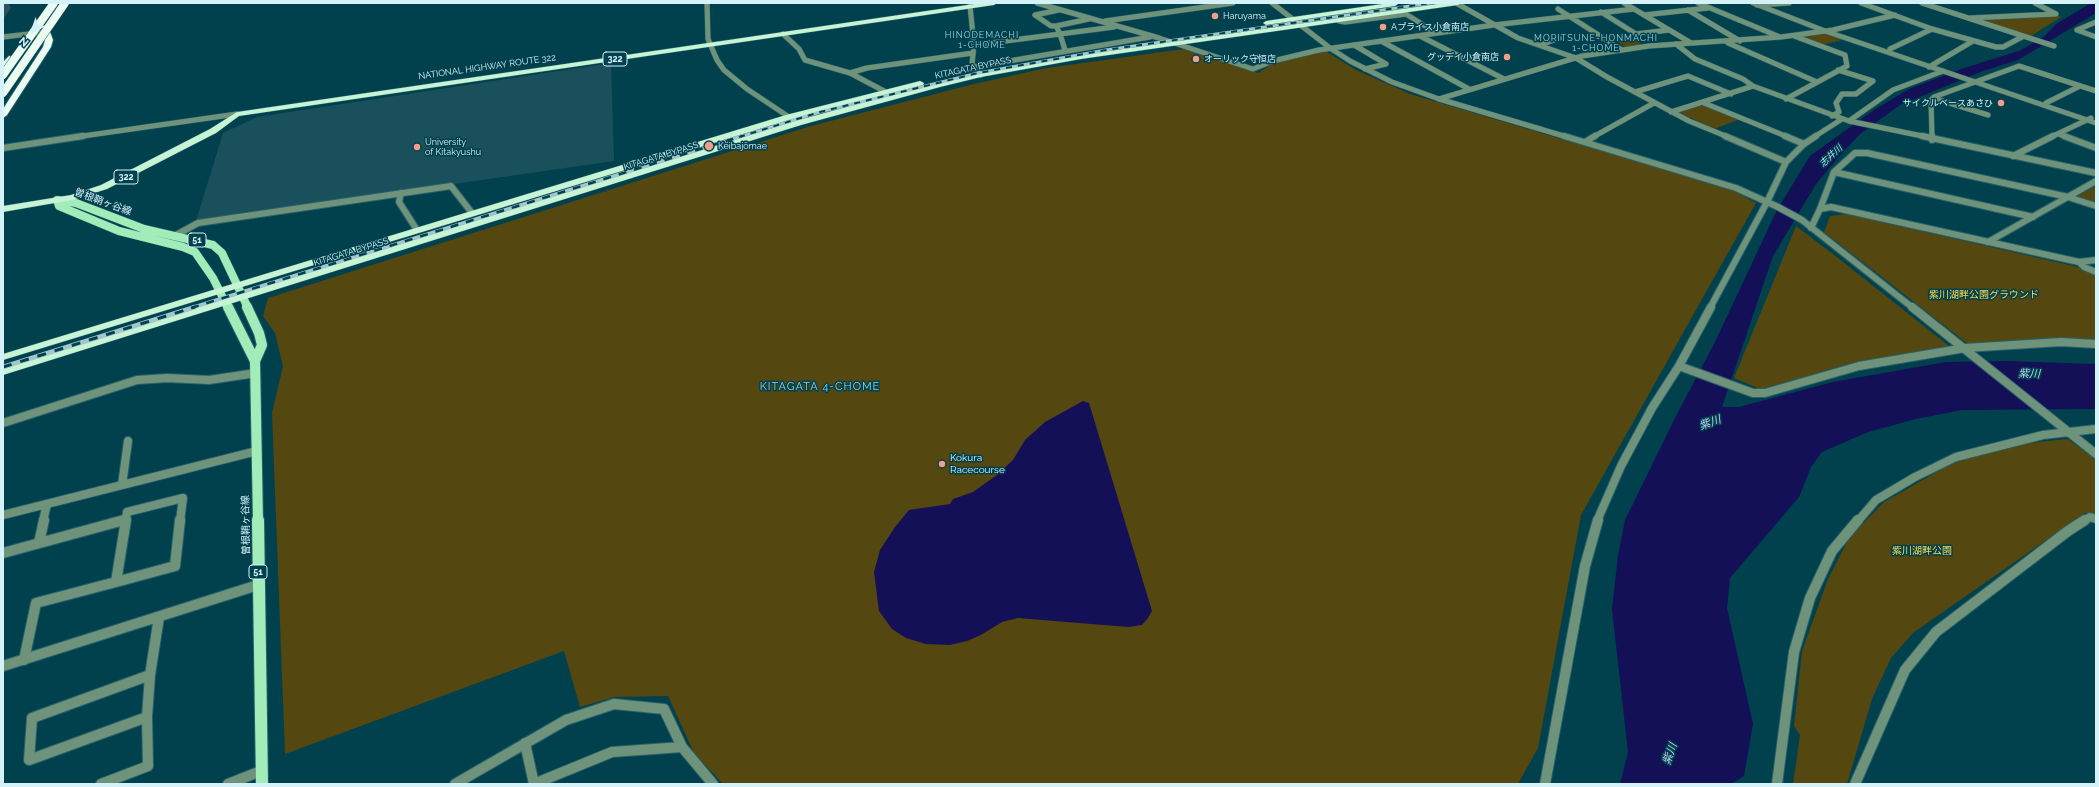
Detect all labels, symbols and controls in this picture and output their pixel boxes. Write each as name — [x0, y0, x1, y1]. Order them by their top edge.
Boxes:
marker: Haruyama — [1210, 11, 1220, 21]
place label: Haruyama — [1223, 11, 1266, 21]
north arrow — [12, 12, 52, 52]
marker: Aプライス小倉南店 — [1378, 22, 1388, 32]
place label: Aプライス小倉南店 — [1391, 22, 1469, 32]
district label: HINODEMACHI 1-CHOME — [945, 30, 1019, 51]
district label: MORITSUNE-HONMACHI 1-CHOME — [1534, 33, 1658, 54]
text: N — [17, 34, 31, 49]
street label: NATIONAL HIGHWAY ROUTE 322 — [418, 52, 556, 82]
road number: 322 — [603, 52, 627, 66]
place label: グッデイ小倉南店 — [1427, 52, 1499, 62]
marker: グッデイ小倉南店 — [1502, 52, 1512, 62]
marker: オーリック守恒店 — [1191, 54, 1201, 64]
place label: オーリック守恒店 — [1204, 54, 1276, 64]
street label: KITAGATA BYPASS — [934, 55, 1012, 81]
place label: サイクルベースあさひ — [1903, 98, 1993, 108]
marker: サイクルベースあさひ — [1996, 98, 2006, 108]
place label: University of Kitakyushu — [425, 137, 481, 158]
street label: KITAGATA BYPASS — [622, 139, 700, 173]
marker: Keibajōmae — [703, 140, 715, 152]
place label: Keibajōmae — [718, 141, 767, 151]
marker: University of Kitakyushu — [412, 142, 422, 152]
water label: 志井川 — [1817, 143, 1845, 169]
road number: 322 — [114, 170, 138, 184]
street label: 曽根鞘ヶ谷線 — [73, 186, 133, 218]
road number: 51 — [188, 233, 206, 247]
street label: KITAGATA BYPASS — [312, 235, 390, 269]
park label: 紫川湖畔公園グラウンド — [1929, 289, 2039, 301]
water label: 紫川 — [2018, 367, 2040, 381]
district label: KITAGATA 4-CHOME — [760, 380, 880, 394]
water label: 紫川 — [1697, 413, 1723, 433]
place label: Kokura Racecourse — [950, 452, 1005, 476]
marker: Kokura Racecourse — [937, 459, 947, 469]
street label: 曽根鞘ヶ谷線 — [239, 495, 253, 555]
park label: 紫川湖畔公園 — [1892, 545, 1952, 557]
road number: 51 — [249, 565, 267, 579]
water label: 紫川 — [1660, 741, 1680, 767]

